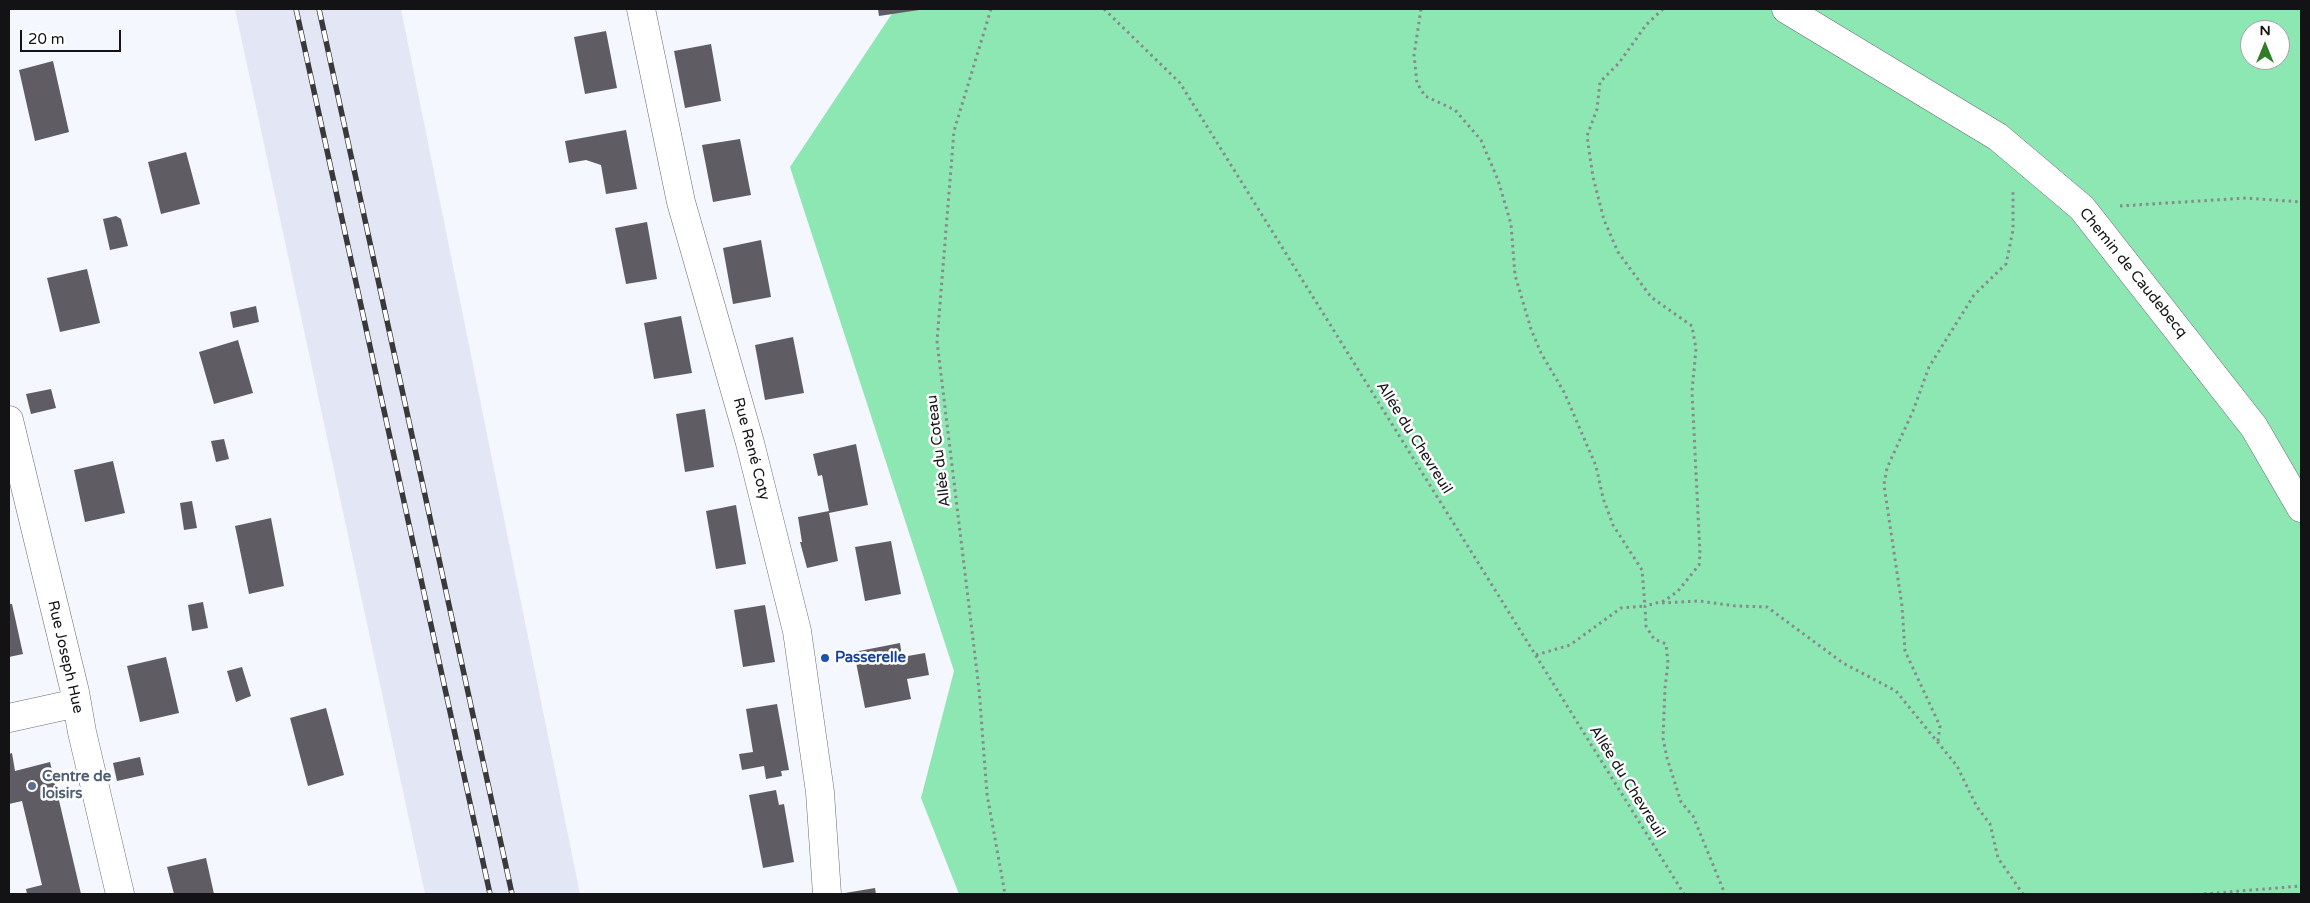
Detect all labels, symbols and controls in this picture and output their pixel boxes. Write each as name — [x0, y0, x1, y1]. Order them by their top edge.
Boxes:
scale bar — [22, 20, 124, 52]
north arrow — [2240, 20, 2290, 70]
text: N — [2259, 22, 2271, 39]
text: 20 m — [28, 30, 65, 48]
street label: Chemin de Caudebecq — [2075, 205, 2191, 341]
street label: Allée du Chevreuil — [1372, 379, 1456, 497]
street label: Allée du Coteau — [923, 394, 955, 508]
street label: Rue René Coty — [729, 396, 773, 502]
street label: Rue Joseph Hue — [43, 599, 87, 715]
place label: Passerelle — [835, 649, 906, 667]
marker: Passerelle — [819, 652, 831, 664]
street label: Allée du Chevreuil — [1585, 723, 1669, 841]
place label: Centre de loisirs — [42, 768, 111, 803]
marker: Centre de loisirs — [26, 780, 38, 792]

